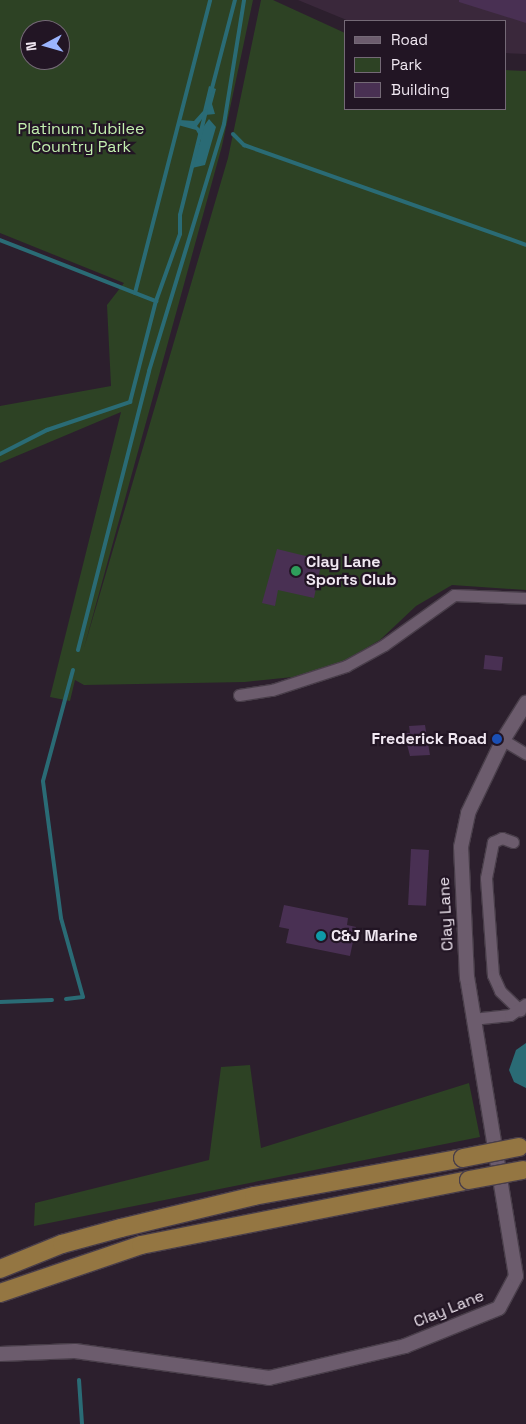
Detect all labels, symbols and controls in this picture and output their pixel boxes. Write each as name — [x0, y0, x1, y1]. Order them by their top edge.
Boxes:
north arrow — [20, 20, 70, 70]
legend — [344, 20, 506, 110]
text: Road — [391, 30, 428, 49]
text: N — [22, 41, 41, 52]
text: Park — [391, 55, 422, 74]
text: Building — [391, 80, 450, 99]
park label: Platinum Jubilee Country Park — [18, 119, 144, 157]
place label: Clay Lane Sports Club — [306, 552, 396, 590]
marker: Clay Lane Sports Club — [290, 565, 302, 577]
place label: Frederick Road — [371, 729, 487, 749]
marker: Frederick Road — [491, 733, 503, 745]
street label: Clay Lane — [434, 876, 458, 952]
place label: C&J Marine — [331, 926, 418, 946]
marker: C&J Marine — [315, 930, 327, 942]
street label: Clay Lane — [411, 1286, 487, 1332]

